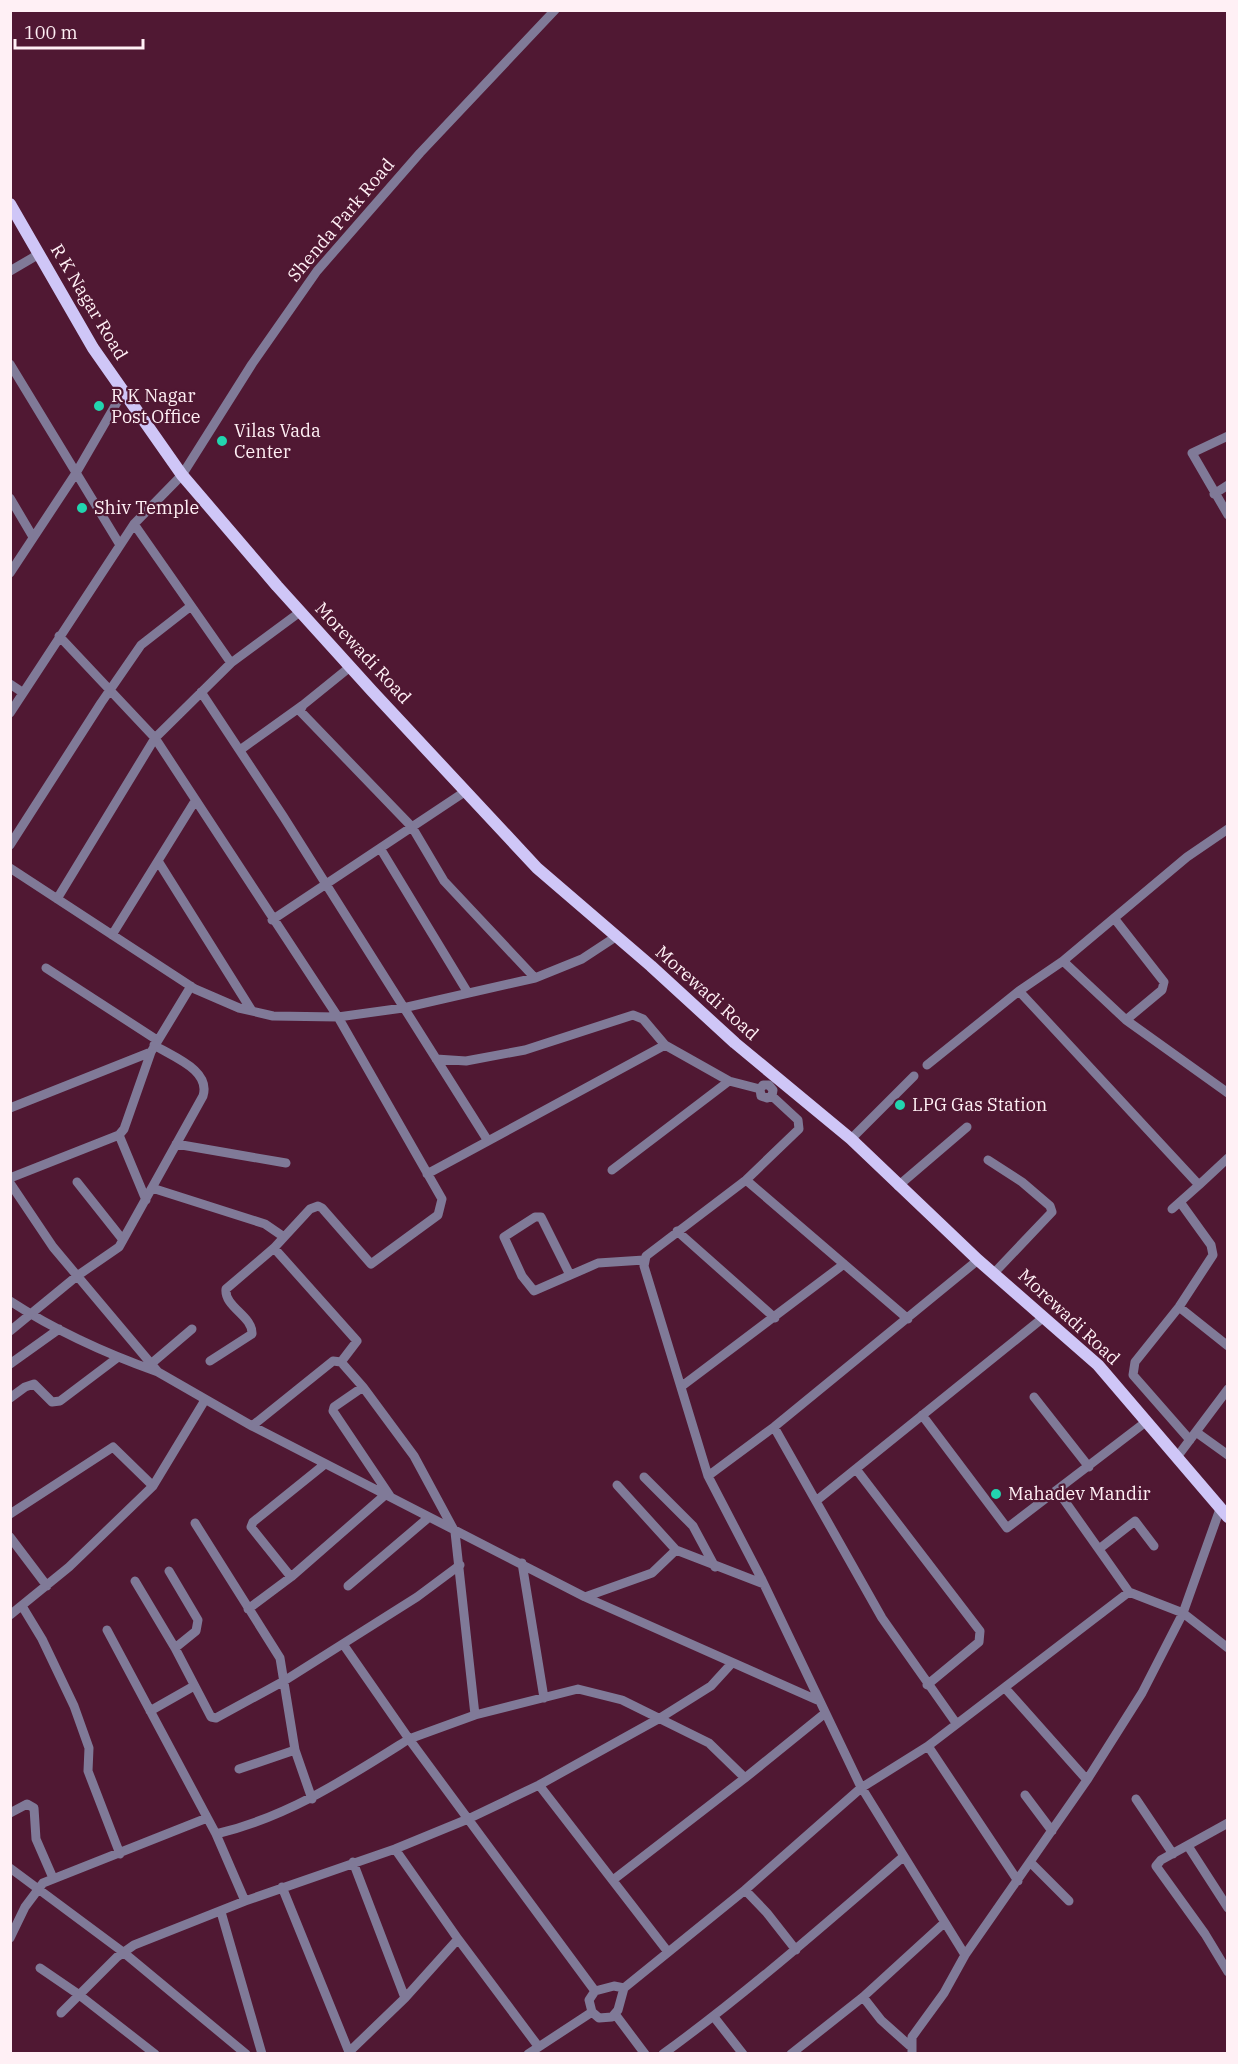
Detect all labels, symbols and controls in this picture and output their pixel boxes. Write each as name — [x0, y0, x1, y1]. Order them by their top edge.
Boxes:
scale bar — [15, 12, 142, 50]
text: 100 m — [24, 21, 78, 44]
street label: Shenda Park Road — [282, 153, 399, 286]
street label: R K Nagar Road — [46, 239, 133, 364]
place label: R K Nagar Post Office — [111, 384, 200, 428]
marker: R K Nagar Post Office — [92, 399, 106, 413]
place label: Vilas Vada Center — [234, 419, 321, 463]
marker: Vilas Vada Center — [215, 434, 229, 448]
place label: Shiv Temple — [94, 496, 199, 519]
marker: Shiv Temple — [75, 501, 89, 515]
street label: Morewadi Road — [310, 597, 416, 708]
street label: Morewadi Road — [651, 940, 764, 1045]
place label: LPG Gas Station — [912, 1093, 1047, 1116]
marker: LPG Gas Station — [893, 1098, 907, 1112]
street label: Morewadi Road — [1014, 1264, 1125, 1370]
place label: Mahadev Mandir — [1008, 1482, 1151, 1505]
marker: Mahadev Mandir — [989, 1487, 1003, 1501]

